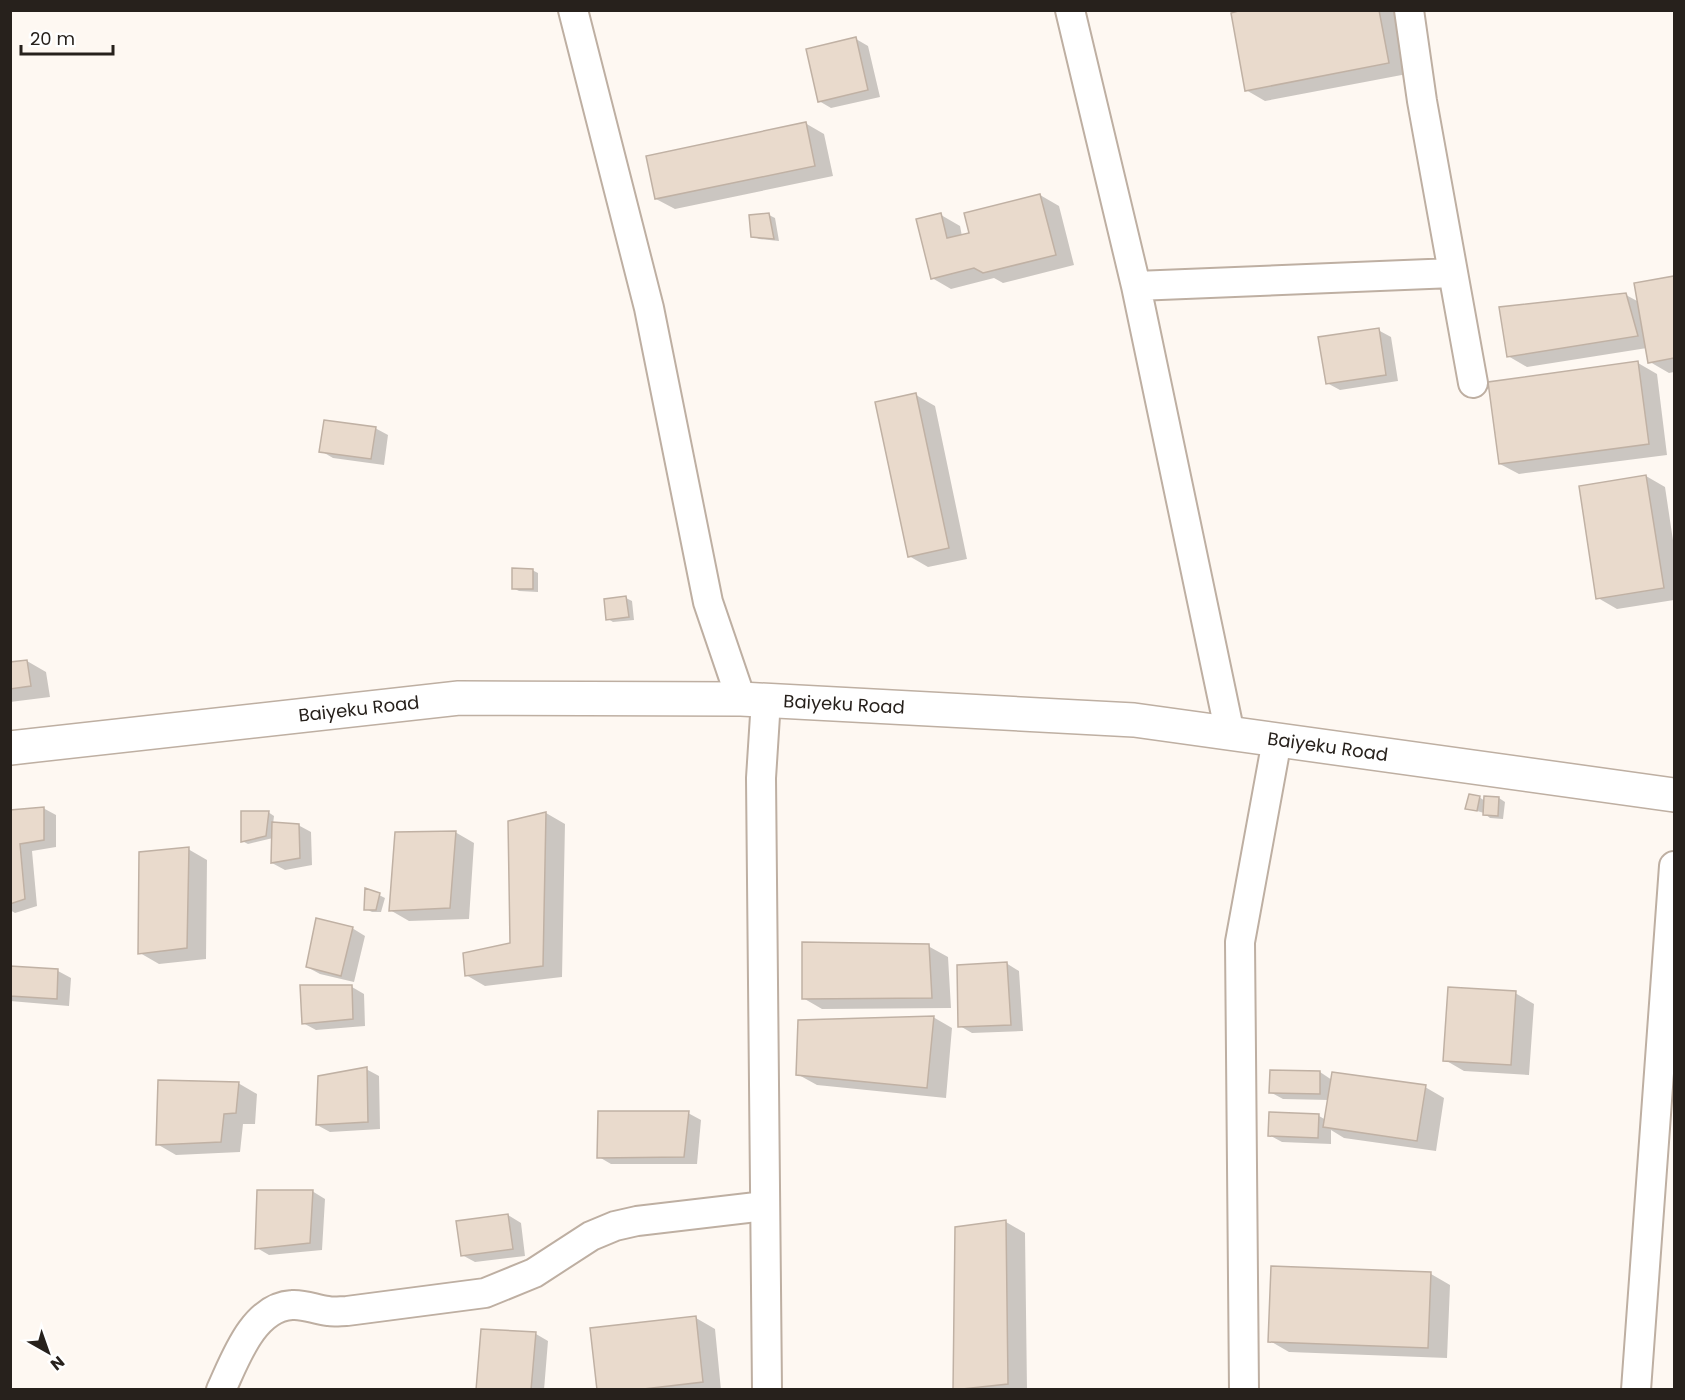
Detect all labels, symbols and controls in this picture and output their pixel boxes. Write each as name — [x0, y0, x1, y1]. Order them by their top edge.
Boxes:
scale bar — [21, 18, 112, 56]
text: 20 m — [30, 26, 75, 51]
street label: Baiyeku Road — [783, 688, 905, 720]
street label: Baiyeku Road — [297, 690, 421, 728]
street label: Baiyeku Road — [1266, 726, 1390, 767]
north arrow — [18, 1322, 78, 1382]
text: N — [45, 1350, 69, 1376]

